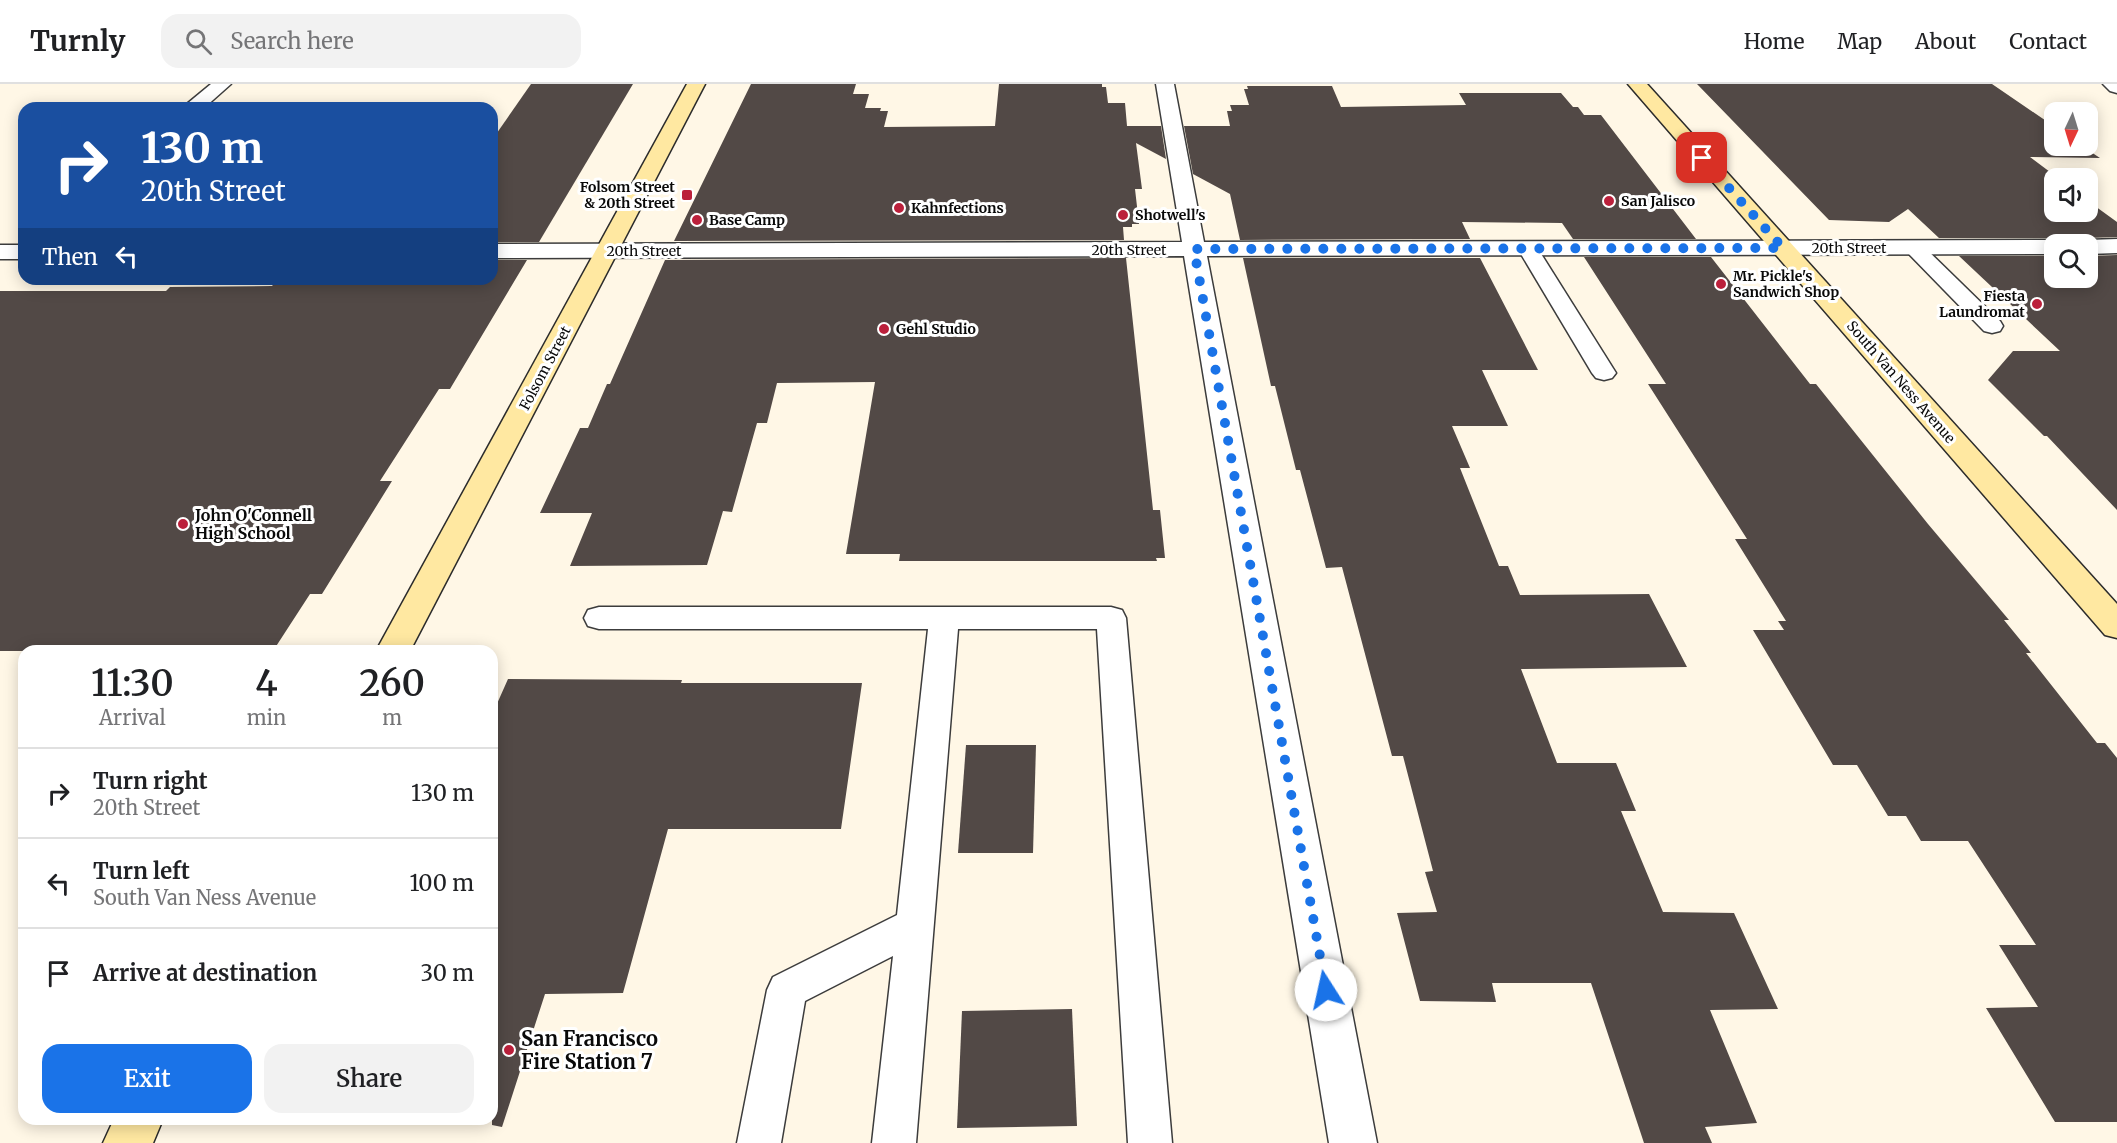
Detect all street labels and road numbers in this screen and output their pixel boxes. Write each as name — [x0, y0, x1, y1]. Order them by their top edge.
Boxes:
street label: 20th Street — [1811, 239, 1887, 257]
street label: 20th Street — [1091, 241, 1167, 259]
street label: 20th Street — [606, 242, 682, 260]
street label: South Van Ness Avenue — [1843, 317, 1959, 447]
street label: Folsom Street — [515, 322, 575, 413]

